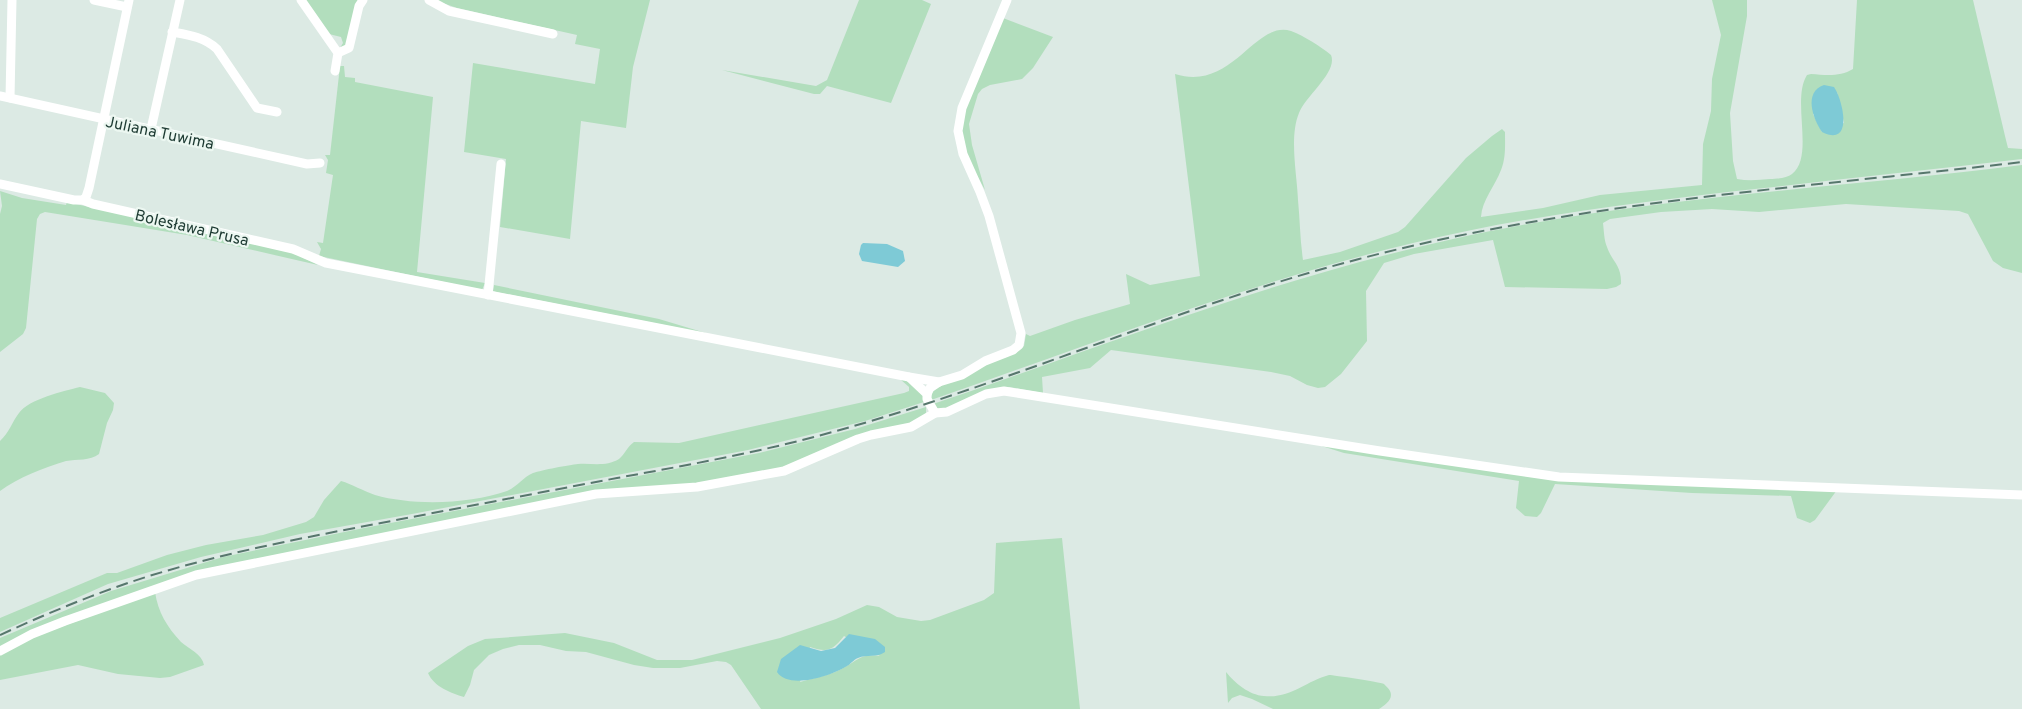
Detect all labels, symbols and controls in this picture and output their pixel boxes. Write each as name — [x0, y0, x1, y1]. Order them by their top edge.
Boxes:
street label: Juliana Tuwima — [103, 113, 216, 155]
street label: Bolesława Prusa — [133, 206, 251, 252]

